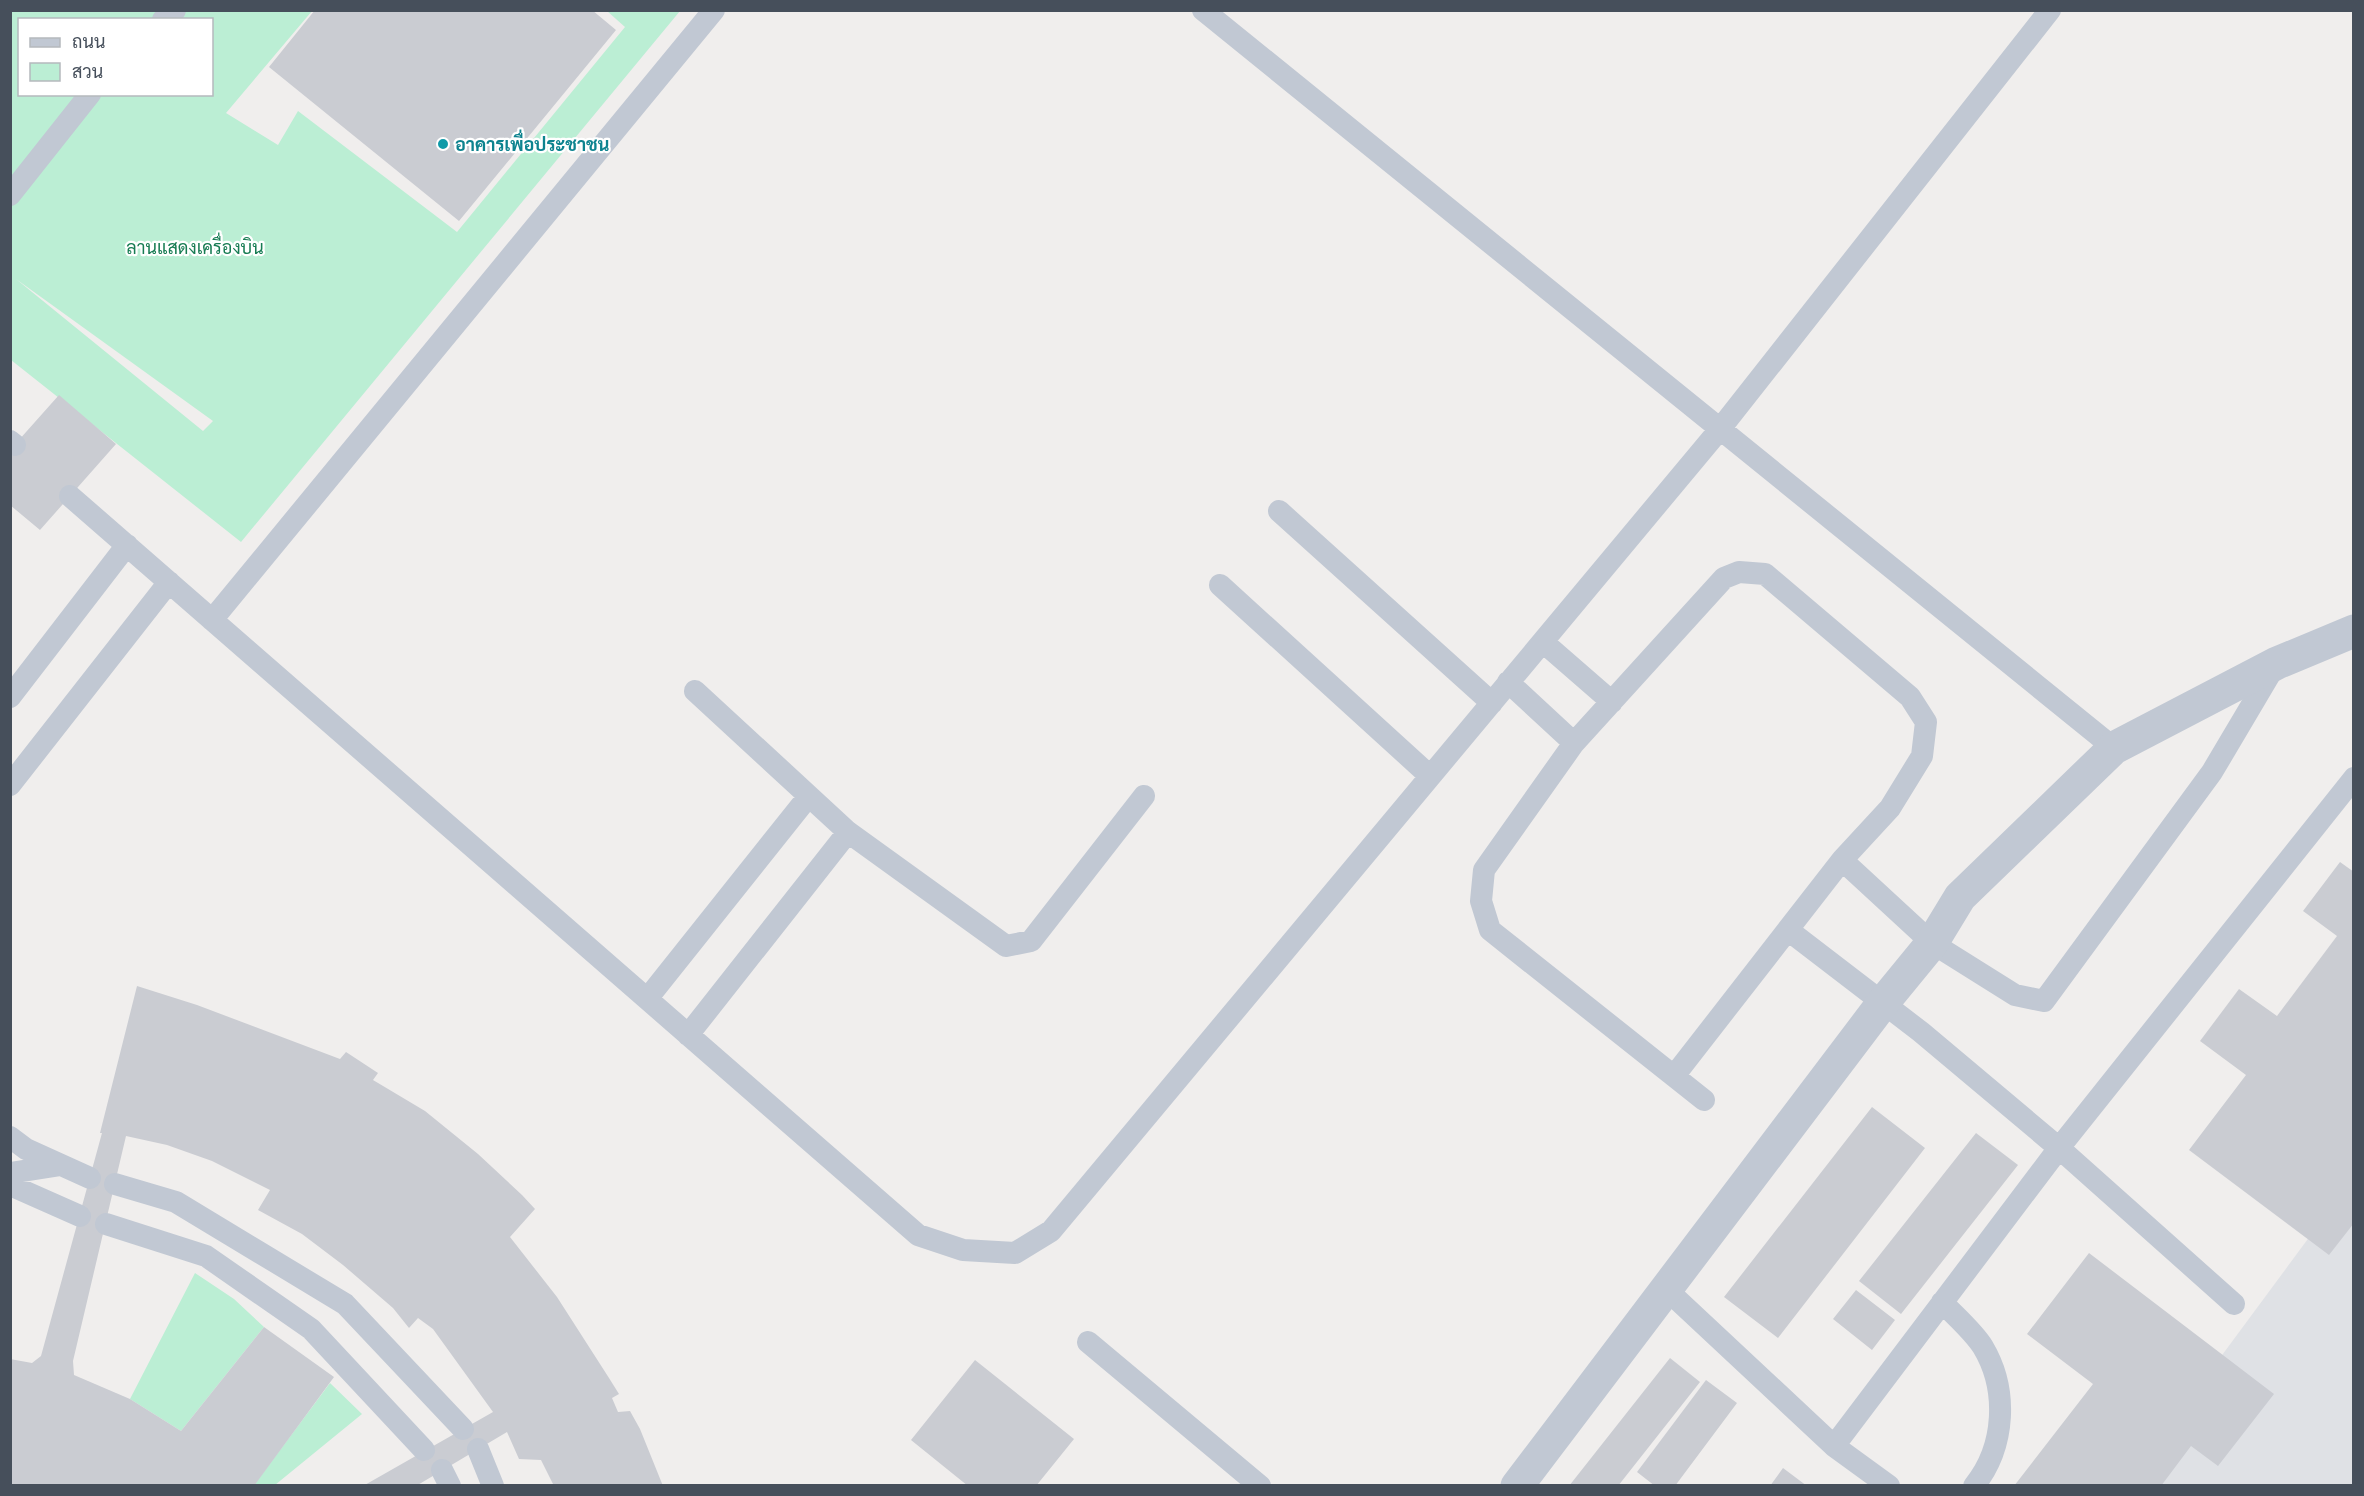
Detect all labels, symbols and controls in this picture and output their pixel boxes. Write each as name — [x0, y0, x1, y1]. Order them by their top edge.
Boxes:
legend — [18, 18, 213, 96]
text: ถนน — [72, 28, 105, 55]
text: สวน — [72, 58, 103, 85]
place label: อาคารเพื่อประชาชน — [455, 129, 610, 158]
marker: อาคารเพื่อประชาชน — [436, 137, 450, 151]
park label: ลานแสดงเครื่องบิน — [126, 232, 264, 261]

